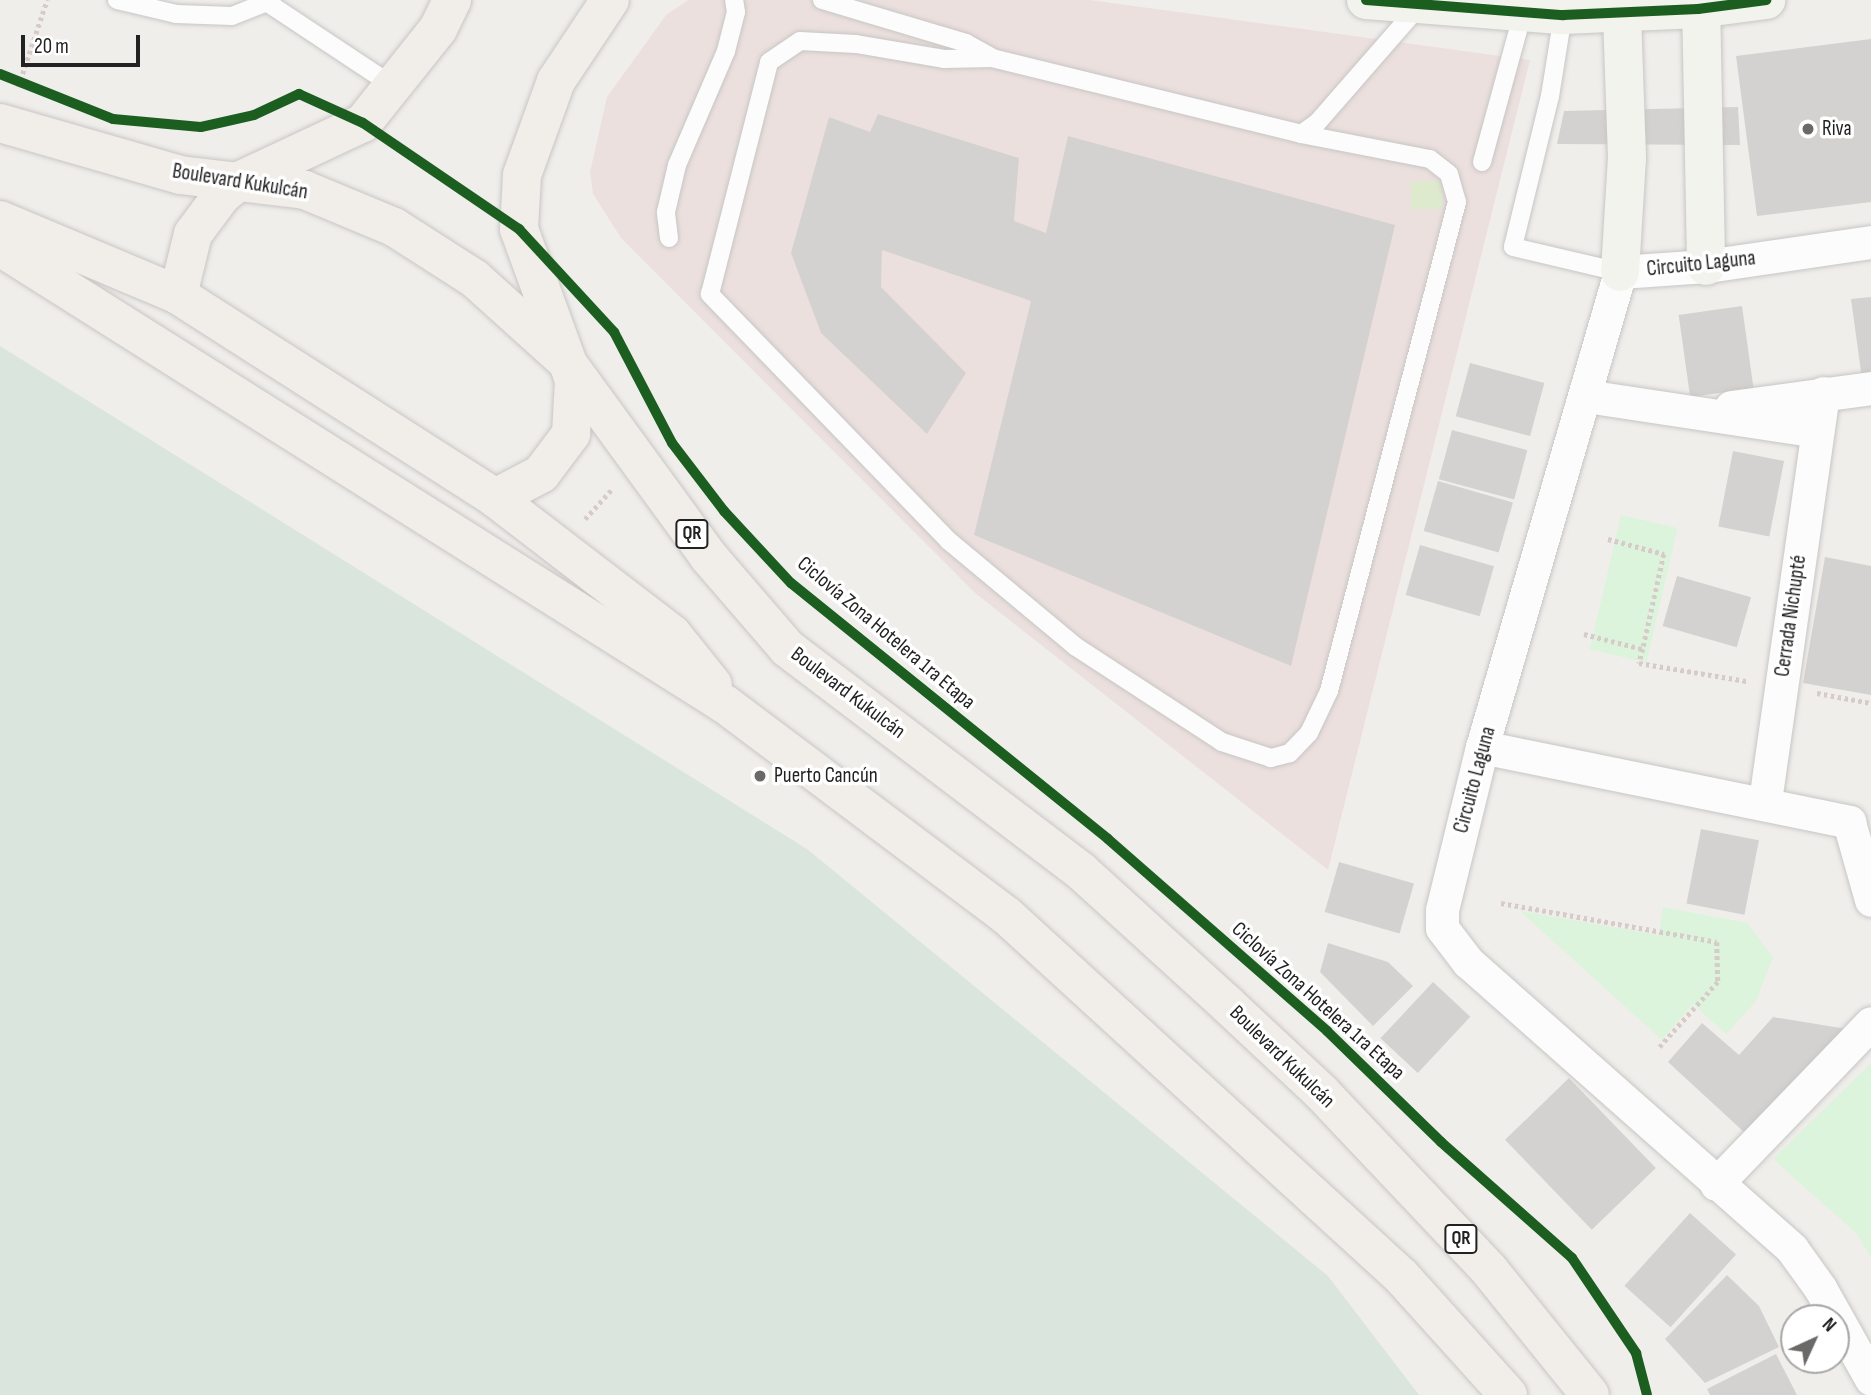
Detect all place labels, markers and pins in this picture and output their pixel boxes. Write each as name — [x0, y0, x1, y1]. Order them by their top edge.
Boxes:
place label: Riva — [1822, 116, 1852, 142]
marker: Riva — [1800, 121, 1816, 137]
place label: Puerto Cancún — [774, 763, 878, 789]
marker: Puerto Cancún — [752, 768, 768, 784]

